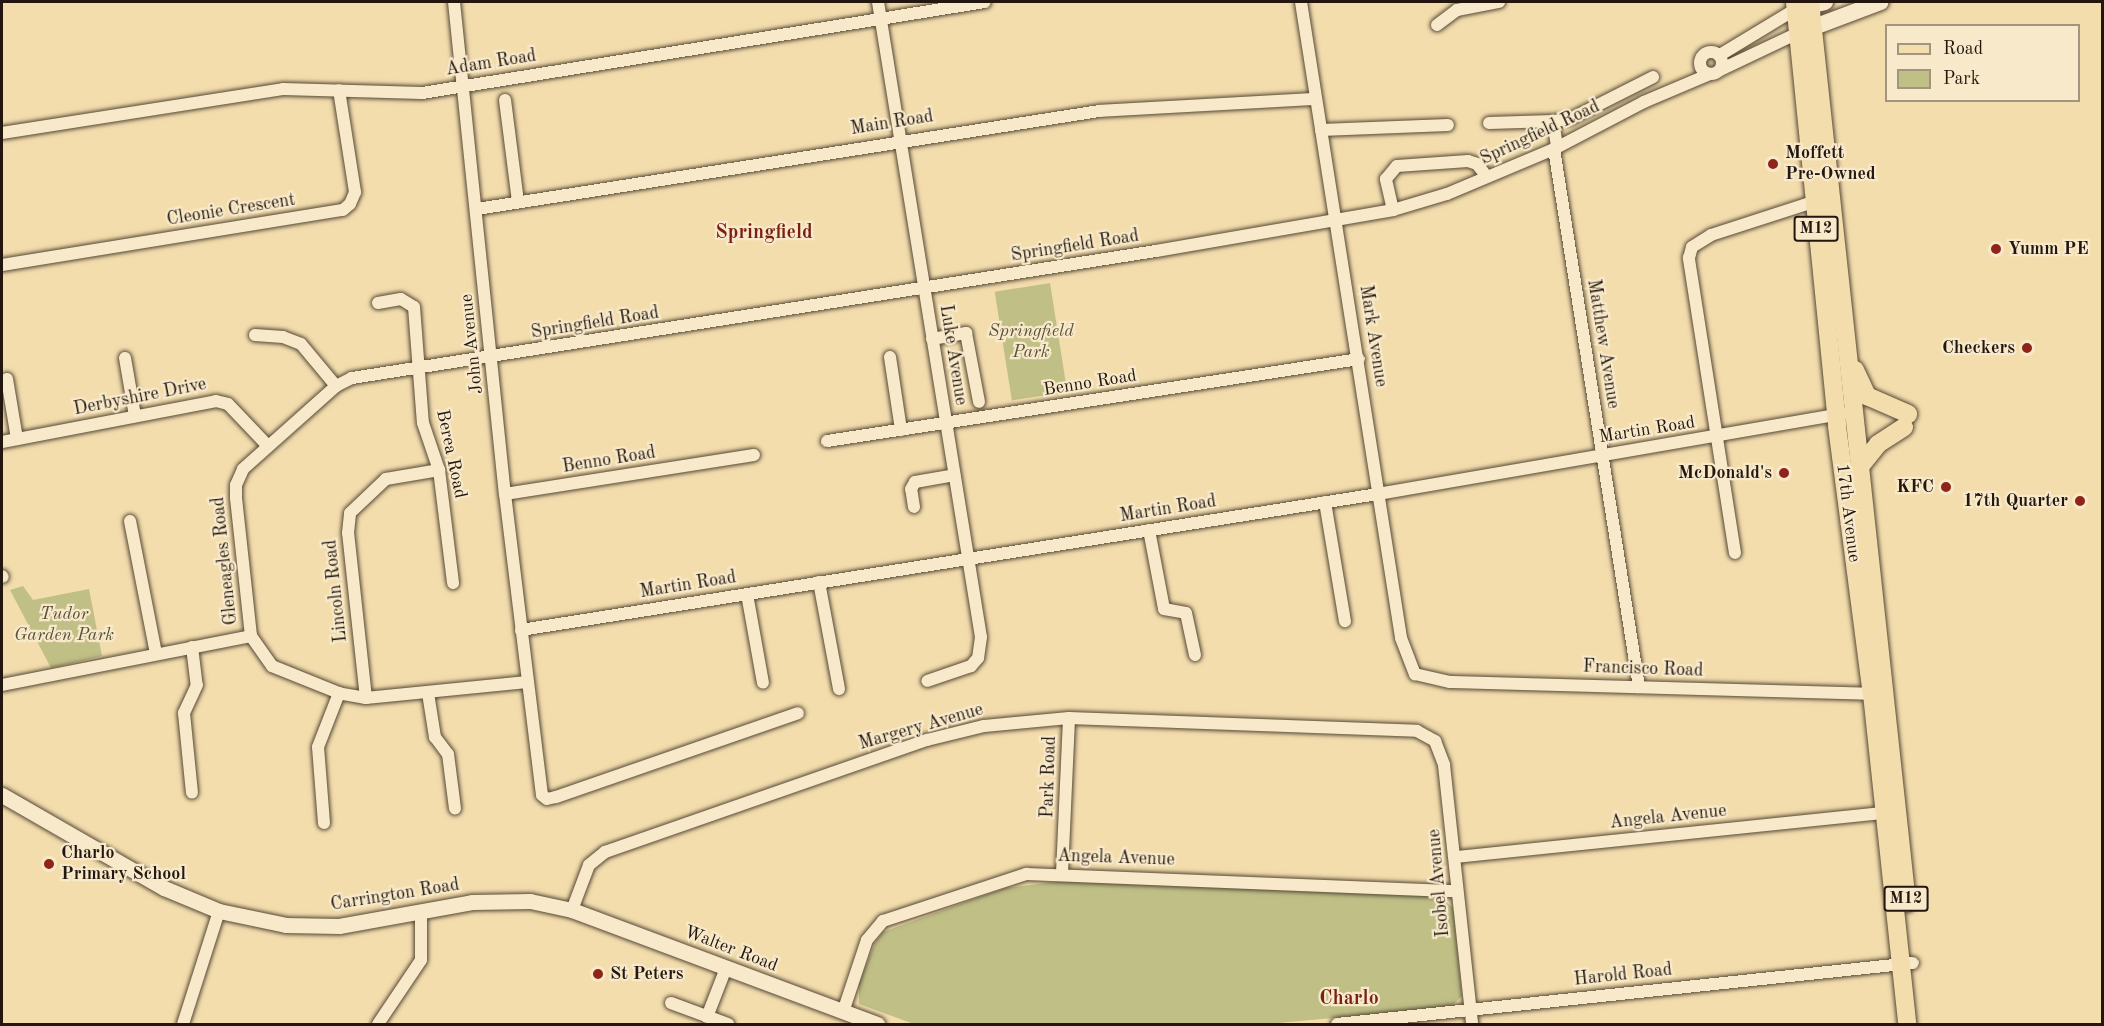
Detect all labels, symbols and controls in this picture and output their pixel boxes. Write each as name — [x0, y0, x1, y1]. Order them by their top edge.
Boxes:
legend — [1885, 24, 2080, 102]
text: Road — [1943, 40, 1983, 58]
street label: Adam Road — [444, 45, 538, 81]
text: Park — [1943, 70, 1980, 88]
street label: Springfield Road — [1477, 96, 1603, 170]
street label: Main Road — [849, 106, 935, 140]
place label: Moffett Pre-Owned — [1785, 143, 1876, 186]
marker: Moffett Pre-Owned — [1766, 157, 1780, 171]
street label: Cleonie Crescent — [165, 189, 297, 231]
road number: M12 — [1794, 216, 1838, 242]
district label: Springfield — [715, 221, 813, 245]
street label: Springfield Road — [1009, 225, 1141, 267]
place label: Yumm PE — [2008, 238, 2089, 260]
marker: Yumm PE — [1989, 242, 2003, 256]
street label: Matthew Avenue — [1582, 278, 1624, 410]
street label: Mark Avenue — [1354, 283, 1392, 389]
street label: John Avenue — [456, 293, 488, 395]
street label: Springfield Road — [529, 302, 661, 344]
street label: Luke Avenue — [934, 303, 972, 407]
park label: Springfield Park — [988, 321, 1074, 364]
place label: Checkers — [1942, 337, 2015, 359]
marker: Checkers — [2020, 341, 2034, 355]
street label: Benno Road — [1042, 365, 1138, 401]
street label: Derbyshire Drive — [72, 374, 208, 420]
street label: Berea Road — [431, 408, 471, 500]
street label: Martin Road — [1597, 412, 1697, 448]
street label: Benno Road — [561, 442, 657, 478]
place label: McDonald's — [1678, 462, 1772, 484]
street label: 17th Avenue — [1831, 462, 1865, 564]
marker: McDonald's — [1777, 466, 1791, 480]
place label: KFC — [1896, 476, 1934, 498]
marker: KFC — [1939, 480, 1953, 494]
place label: 17th Quarter — [1963, 490, 2068, 512]
street label: Martin Road — [1118, 491, 1218, 527]
marker: 17th Quarter — [2073, 494, 2087, 508]
street label: Gleneagles Road — [208, 496, 242, 626]
street label: Lincoln Road — [320, 539, 352, 643]
street label: Martin Road — [638, 567, 738, 603]
park label: Tudor Garden Park — [14, 604, 114, 646]
street label: Francisco Road — [1582, 656, 1704, 682]
street label: Margery Avenue — [856, 699, 986, 755]
street label: Park Road — [1037, 736, 1061, 818]
street label: Angela Avenue — [1608, 800, 1728, 834]
street label: Isobel Avenue — [1424, 828, 1454, 938]
place label: Charlo Primary School — [61, 843, 186, 886]
street label: Angela Avenue — [1057, 845, 1175, 871]
marker: Charlo Primary School — [42, 857, 56, 871]
street label: Carrington Road — [329, 874, 461, 916]
road number: M12 — [1884, 886, 1928, 912]
street label: Walter Road — [681, 921, 781, 977]
street label: Harold Road — [1573, 959, 1673, 991]
place label: St Peters — [610, 963, 684, 985]
marker: St Peters — [591, 967, 605, 981]
district label: Charlo — [1319, 987, 1379, 1011]

